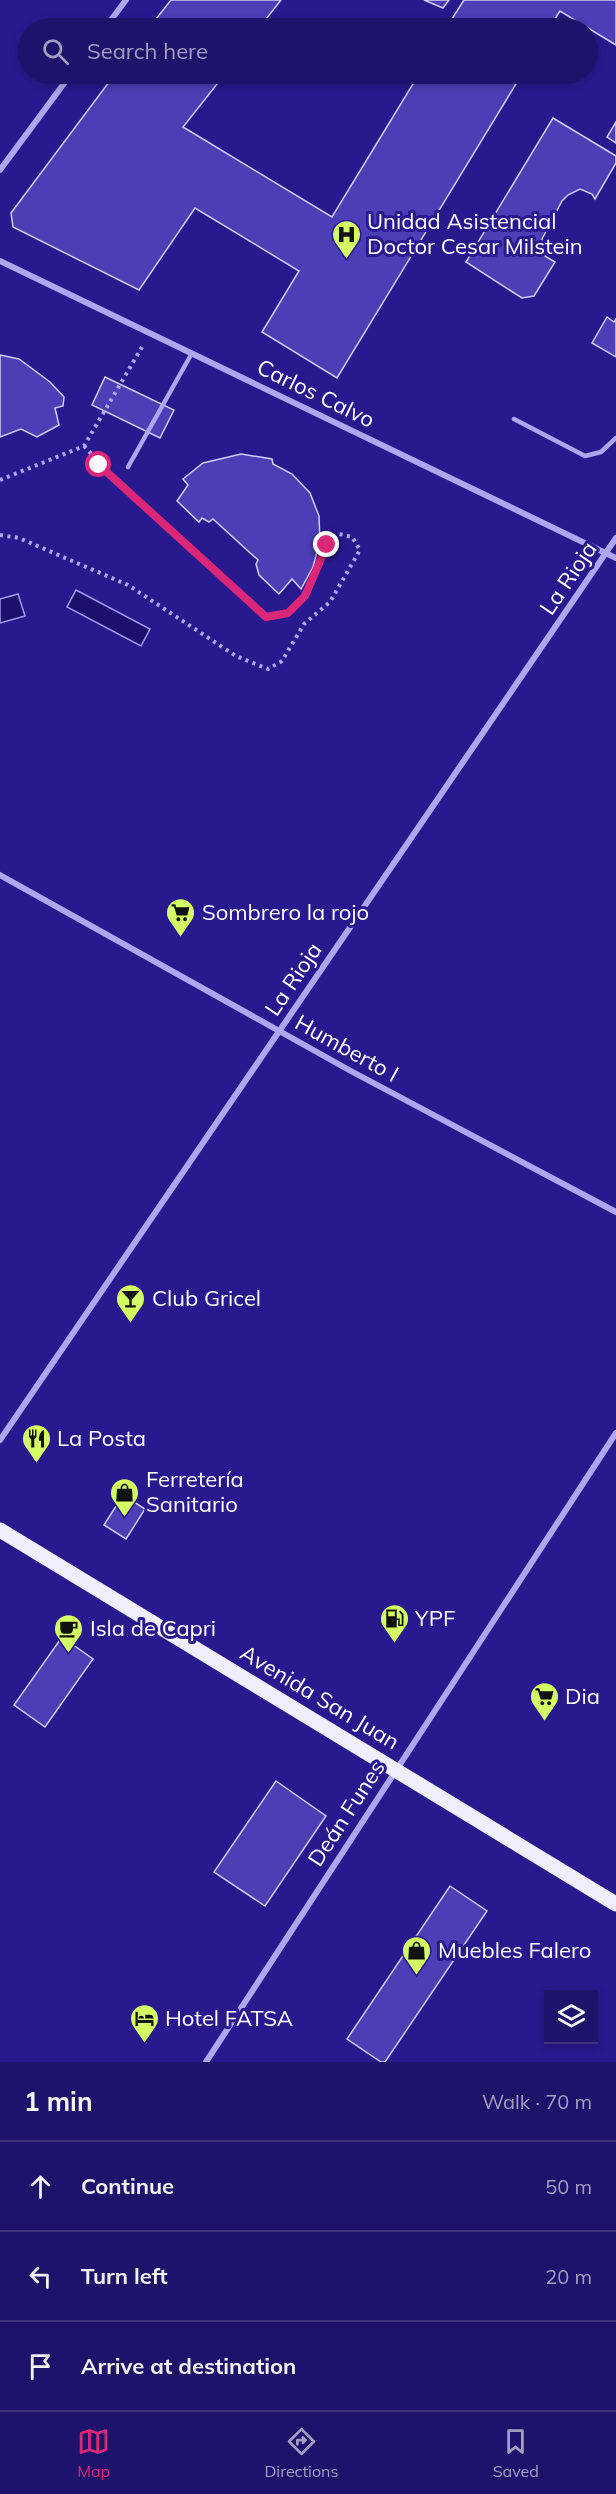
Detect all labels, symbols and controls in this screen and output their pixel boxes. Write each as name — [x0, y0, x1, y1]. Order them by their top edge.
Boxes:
search box — [18, 18, 598, 84]
icon: search — [39, 35, 72, 68]
text: Search here — [87, 37, 208, 65]
place label: Unidad Asistencial Doctor Cesar Milstein — [367, 207, 583, 260]
hospital icon: Unidad Asistencial Doctor Cesar Milstein — [330, 218, 362, 260]
street label: Carlos Calvo — [253, 352, 379, 434]
route start — [85, 451, 111, 477]
route end — [313, 531, 339, 557]
street label: La Rioja — [533, 536, 603, 620]
supermarket icon: Sombrero la rojo — [165, 896, 197, 938]
place label: Sombrero la rojo — [202, 898, 369, 926]
street label: La Rioja — [258, 937, 328, 1021]
street label: Humberto I — [290, 1008, 404, 1088]
bar icon: Club Gricel — [115, 1282, 147, 1324]
place label: Club Gricel — [152, 1284, 261, 1312]
restaurant icon: La Posta — [20, 1422, 52, 1464]
place label: La Posta — [57, 1424, 146, 1452]
place label: Ferretería Sanitario — [146, 1465, 244, 1518]
shop icon: Ferretería Sanitario — [109, 1476, 141, 1518]
fuel station icon: YPF — [378, 1602, 410, 1644]
place label: YPF — [414, 1604, 455, 1632]
cafe icon: Isla de Capri — [53, 1612, 85, 1654]
place label: Isla de Capri — [90, 1614, 216, 1642]
street label: Avenida San Juan — [235, 1638, 405, 1756]
supermarket icon: Dia — [528, 1680, 560, 1722]
place label: Dia — [565, 1682, 600, 1710]
street label: Deán Funes — [301, 1755, 391, 1871]
shop icon: Muebles Falero — [401, 1934, 433, 1976]
place label: Muebles Falero — [438, 1936, 591, 1964]
map controls — [544, 1990, 598, 2044]
button: layers — [544, 1990, 598, 2044]
hotel icon: Hotel FATSA — [128, 2002, 160, 2044]
place label: Hotel FATSA — [165, 2004, 293, 2032]
text: 1 min — [24, 2085, 93, 2118]
text: Walk · 70 m — [482, 2089, 592, 2114]
icon: ahead — [24, 2170, 57, 2203]
text: Continue — [81, 2172, 174, 2200]
text: 50 m — [545, 2174, 592, 2199]
icon: left — [24, 2260, 57, 2293]
text: Turn left — [81, 2262, 168, 2290]
text: 20 m — [545, 2264, 592, 2289]
icon: arrive — [24, 2350, 57, 2383]
text: Arrive at destination — [81, 2352, 296, 2380]
tab: Map — [77, 2425, 110, 2481]
tab: Directions — [264, 2425, 338, 2481]
tab: Saved — [493, 2425, 539, 2481]

